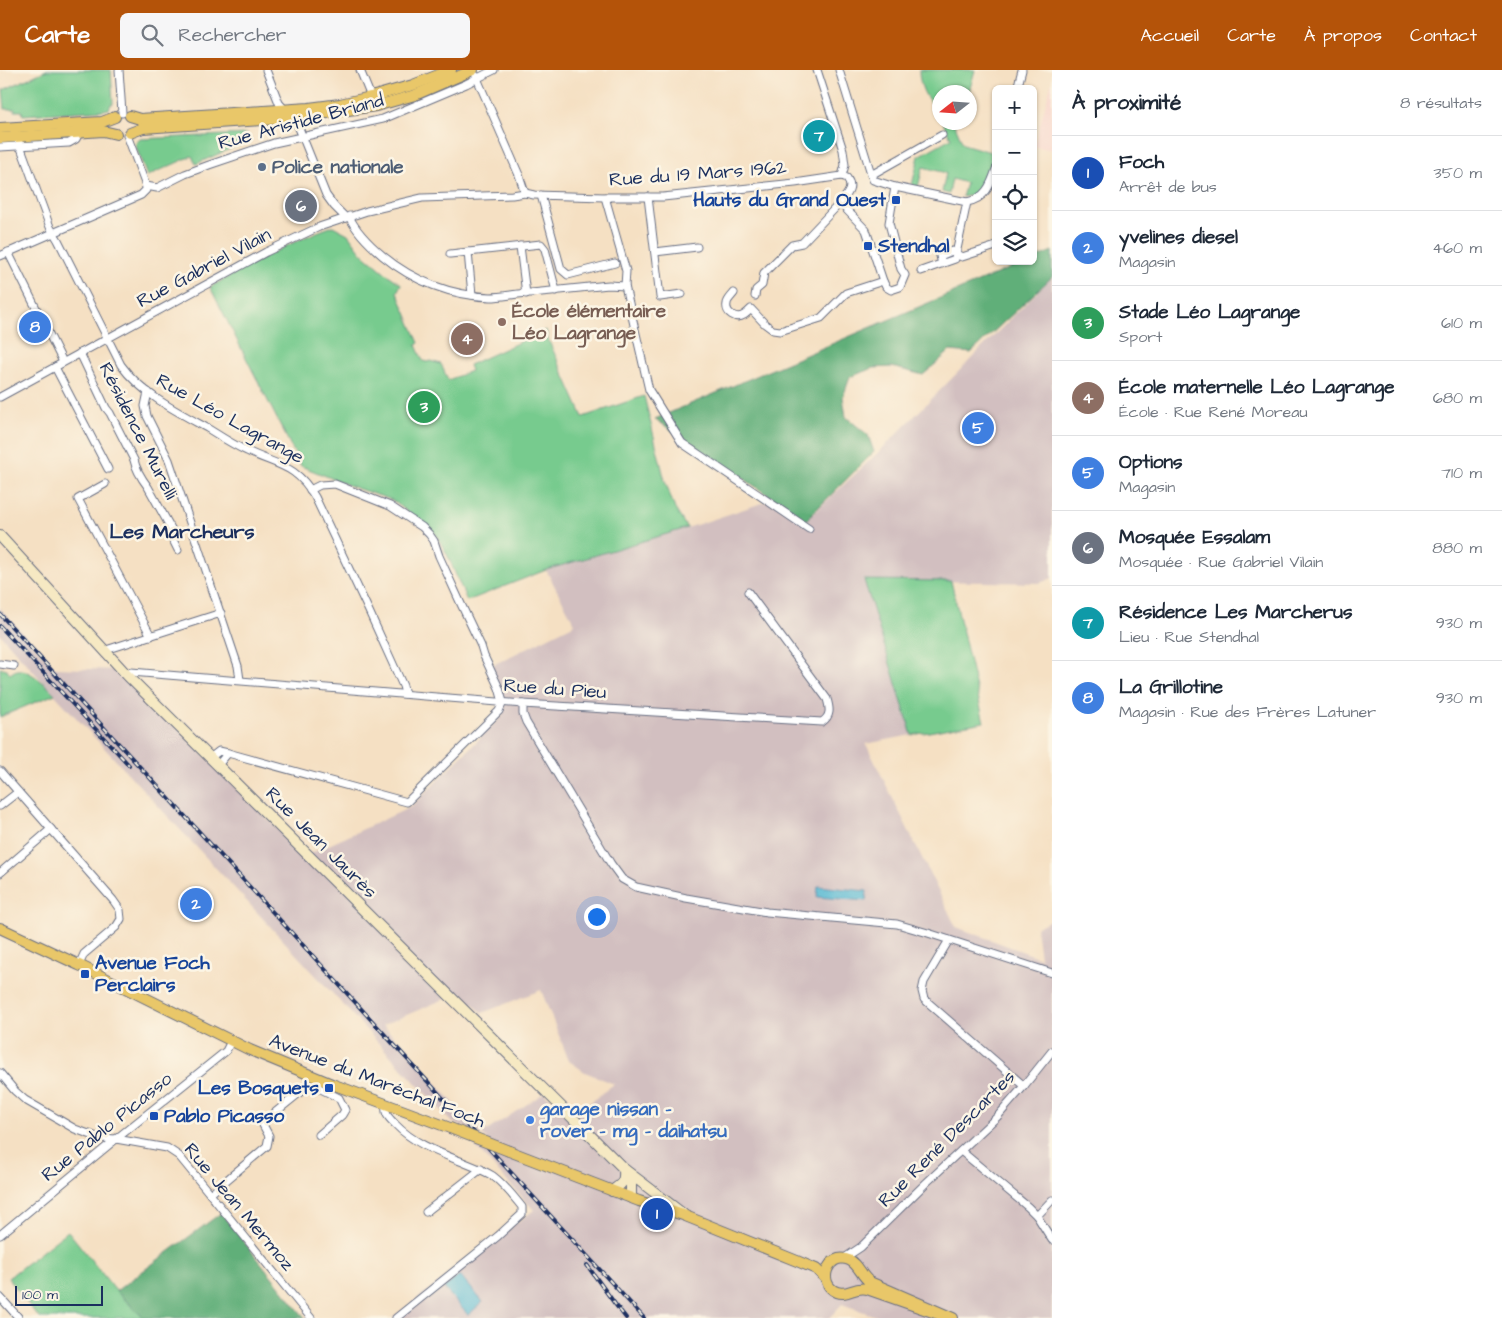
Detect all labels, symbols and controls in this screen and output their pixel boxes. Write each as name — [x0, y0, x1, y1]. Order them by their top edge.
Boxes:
search box — [120, 13, 470, 58]
text: Carte — [25, 18, 90, 52]
icon: search — [138, 21, 166, 49]
text: Rechercher — [178, 22, 286, 49]
text: Accueil — [1140, 23, 1199, 48]
text: Carte — [1227, 23, 1276, 48]
text: À propos — [1304, 23, 1382, 48]
text: Contact — [1410, 23, 1477, 48]
north arrow — [932, 85, 977, 130]
map controls — [992, 85, 1037, 265]
button: + — [992, 85, 1037, 130]
street label: Rue Aristide Briand — [215, 87, 387, 157]
text: À proximité — [1072, 88, 1181, 117]
text: 8 résultats — [1400, 92, 1482, 114]
pin: 7 — [803, 117, 835, 155]
button: − — [992, 130, 1037, 175]
text: Foch — [1119, 149, 1164, 176]
place label: Police nationale — [272, 154, 404, 181]
street label: Rue du 19 Mars 1962 — [608, 154, 788, 194]
marker: Police nationale — [256, 161, 268, 173]
text: 1 — [1087, 162, 1089, 184]
text: 350 m — [1434, 162, 1482, 184]
button: locate — [992, 175, 1037, 220]
text: Arrêt de bus — [1119, 176, 1217, 198]
pin: 6 — [285, 187, 317, 225]
place label: Hauts du Grand Ouest — [693, 187, 886, 214]
marker: Hauts du Grand Ouest — [890, 194, 902, 206]
button: layers — [992, 220, 1037, 265]
street label: Rue Gabriel Vilain — [132, 221, 276, 315]
text: yvelines diesel — [1119, 224, 1238, 251]
place label: Stendhal — [877, 233, 949, 260]
text: 2 — [1083, 237, 1093, 259]
text: 460 m — [1432, 237, 1482, 259]
marker: Stendhal — [862, 240, 874, 252]
text: Magasin — [1119, 251, 1175, 273]
place label: École élémentaire Léo Lagrange — [512, 298, 667, 348]
text: Stade Léo Lagrange — [1119, 299, 1300, 326]
pin: 8 — [19, 308, 51, 346]
text: 3 — [1084, 312, 1092, 334]
text: 610 m — [1441, 312, 1482, 334]
marker: École élémentaire Léo Lagrange — [496, 316, 508, 328]
pin: 4 — [451, 320, 483, 358]
text: Sport — [1119, 326, 1162, 348]
street label: Résidence Murelli — [92, 358, 184, 504]
street label: Rue Léo Lagrange — [151, 367, 309, 472]
text: École maternelle Léo Lagrange — [1119, 374, 1394, 401]
text: 4 — [1083, 387, 1093, 409]
text: 680 m — [1433, 387, 1482, 409]
pin: 3 — [408, 388, 440, 426]
text: École · Rue René Moreau — [1119, 401, 1308, 423]
pin: 5 — [962, 409, 994, 447]
text: Options — [1119, 449, 1183, 476]
text: 5 — [1082, 462, 1094, 484]
text: 710 m — [1441, 462, 1482, 484]
text: Magasin — [1119, 476, 1175, 498]
district label: Les Marcheurs — [109, 518, 255, 546]
text: Mosquée Essalam — [1119, 524, 1270, 551]
text: 6 — [1083, 537, 1093, 559]
text: 880 m — [1432, 537, 1482, 559]
text: Mosquée · Rue Gabriel Vilain — [1119, 551, 1323, 573]
text: Résidence Les Marcherus — [1119, 599, 1353, 626]
text: 7 — [1083, 612, 1093, 634]
text: 930 m — [1436, 612, 1482, 634]
text: Lieu · Rue Stendhal — [1119, 626, 1259, 648]
street label: Rue du Pieu — [503, 672, 608, 706]
text: La Grillotine — [1119, 674, 1223, 701]
text: 8 — [1083, 687, 1093, 709]
text: 930 m — [1436, 687, 1482, 709]
text: Magasin · Rue des Frères Latuner — [1119, 701, 1376, 723]
street label: Rue Jean Jaurès — [259, 781, 383, 905]
pin: 2 — [180, 885, 212, 923]
your location — [584, 904, 610, 930]
place label: Avenue Foch Perclairs — [95, 950, 210, 999]
marker: Avenue Foch Perclairs — [79, 968, 91, 980]
street label: Avenue du Maréchal Foch — [265, 1027, 489, 1135]
street label: Rue René Descartes — [872, 1064, 1022, 1214]
street label: Rue Pablo Picasso — [36, 1066, 178, 1188]
place label: Les Bosquets — [198, 1075, 319, 1102]
marker: Les Bosquets — [323, 1082, 335, 1094]
place label: garage nissan - rover - mg - daihatsu — [540, 1096, 727, 1146]
place label: Pablo Picasso — [164, 1103, 284, 1130]
marker: Pablo Picasso — [148, 1110, 160, 1122]
marker: garage nissan - rover - mg - daihatsu — [524, 1114, 536, 1126]
street label: Rue Jean Mermoz — [177, 1137, 301, 1277]
pin: 1 — [641, 1195, 673, 1233]
scale bar — [15, 1283, 102, 1306]
text: 100 m — [22, 1285, 58, 1305]

